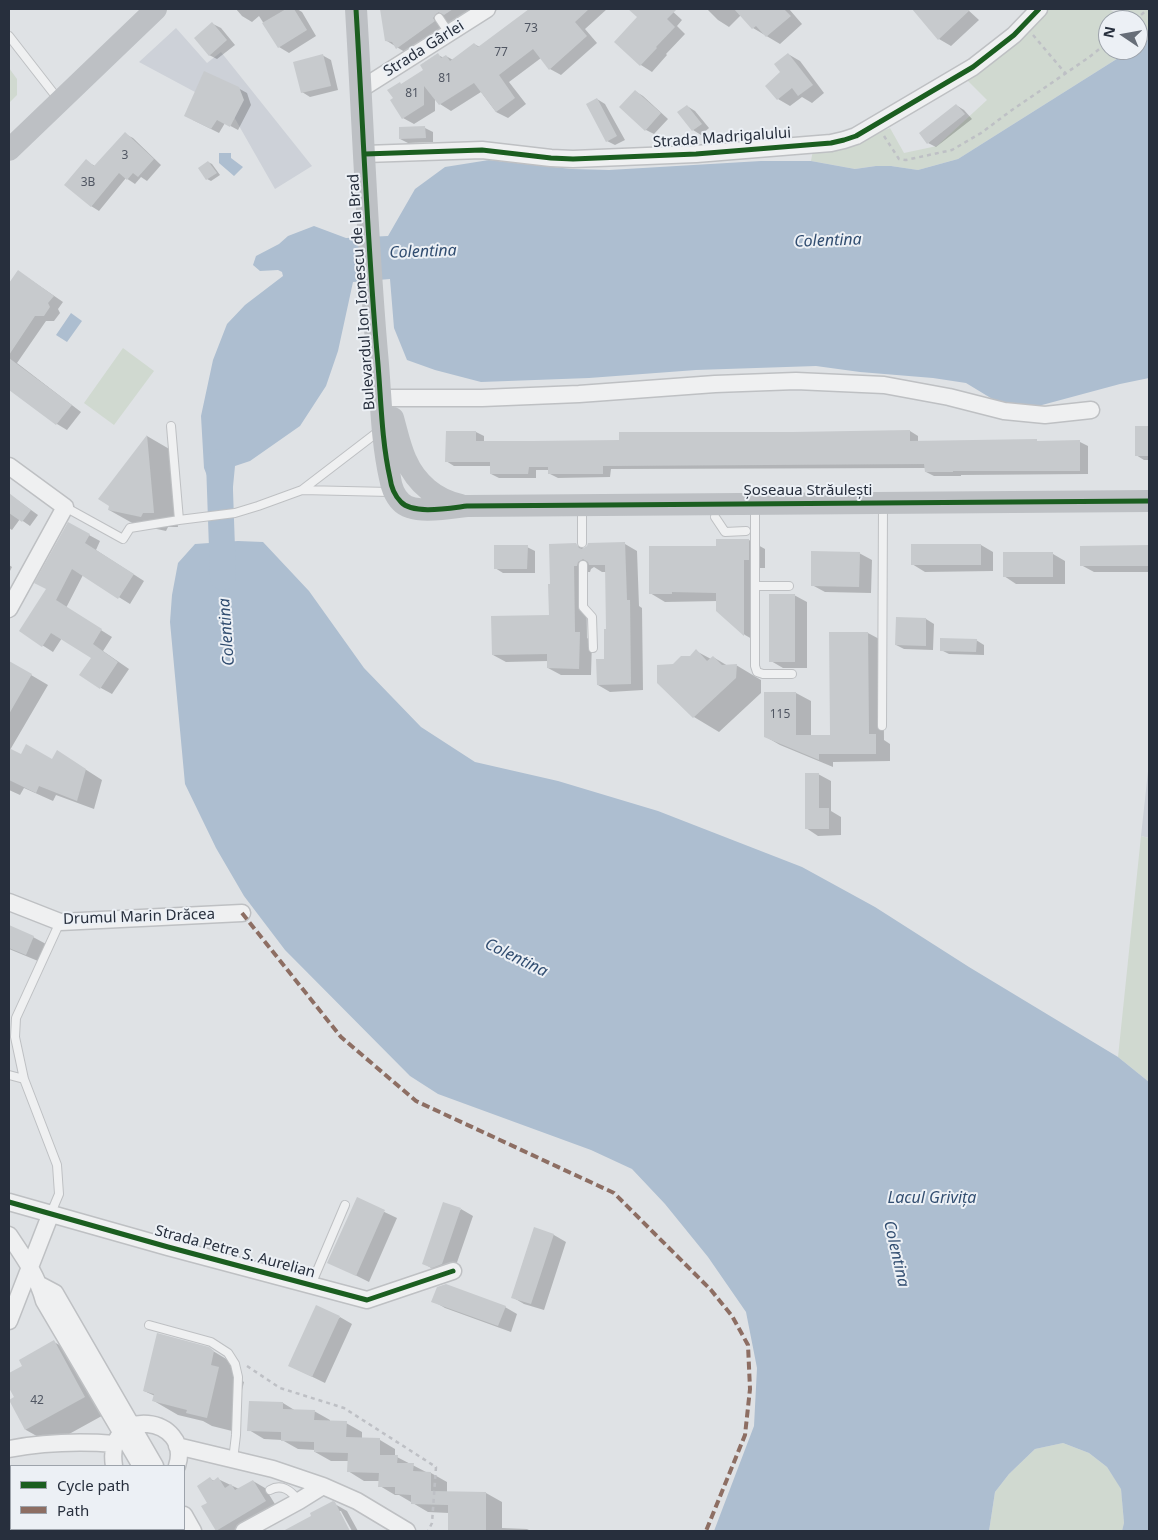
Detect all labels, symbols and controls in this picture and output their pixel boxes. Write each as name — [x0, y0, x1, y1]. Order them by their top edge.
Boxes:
north arrow — [1098, 10, 1148, 60]
street label: Strada Gârlei — [381, 17, 467, 81]
house number: 73 — [524, 22, 538, 36]
text: N — [1098, 24, 1119, 40]
house number: 77 — [494, 46, 508, 60]
house number: 81 — [438, 72, 452, 86]
house number: 81 — [405, 87, 419, 101]
street label: Strada Madrigalului — [652, 124, 792, 152]
house number: 3 — [122, 149, 128, 163]
street label: Bulevardul Ion Ionescu de la Brad — [345, 173, 379, 411]
house number: 3B — [81, 176, 95, 190]
water label: Colentina — [794, 230, 862, 252]
water label: Colentina — [389, 241, 457, 263]
street label: Șoseaua Străulești — [744, 482, 872, 500]
water label: Colentina — [215, 598, 239, 666]
house number: 115 — [770, 708, 790, 722]
street label: Drumul Marin Drăcea — [63, 905, 215, 929]
water label: Colentina — [481, 935, 551, 981]
water label: Lacul Grivița — [888, 1188, 976, 1208]
water label: Colentina — [879, 1219, 913, 1289]
street label: Strada Petre S. Aurelian — [153, 1222, 317, 1282]
house number: 42 — [30, 1394, 44, 1408]
legend — [10, 1465, 185, 1530]
text: Cycle path — [57, 1475, 130, 1495]
text: Path — [57, 1500, 89, 1520]

